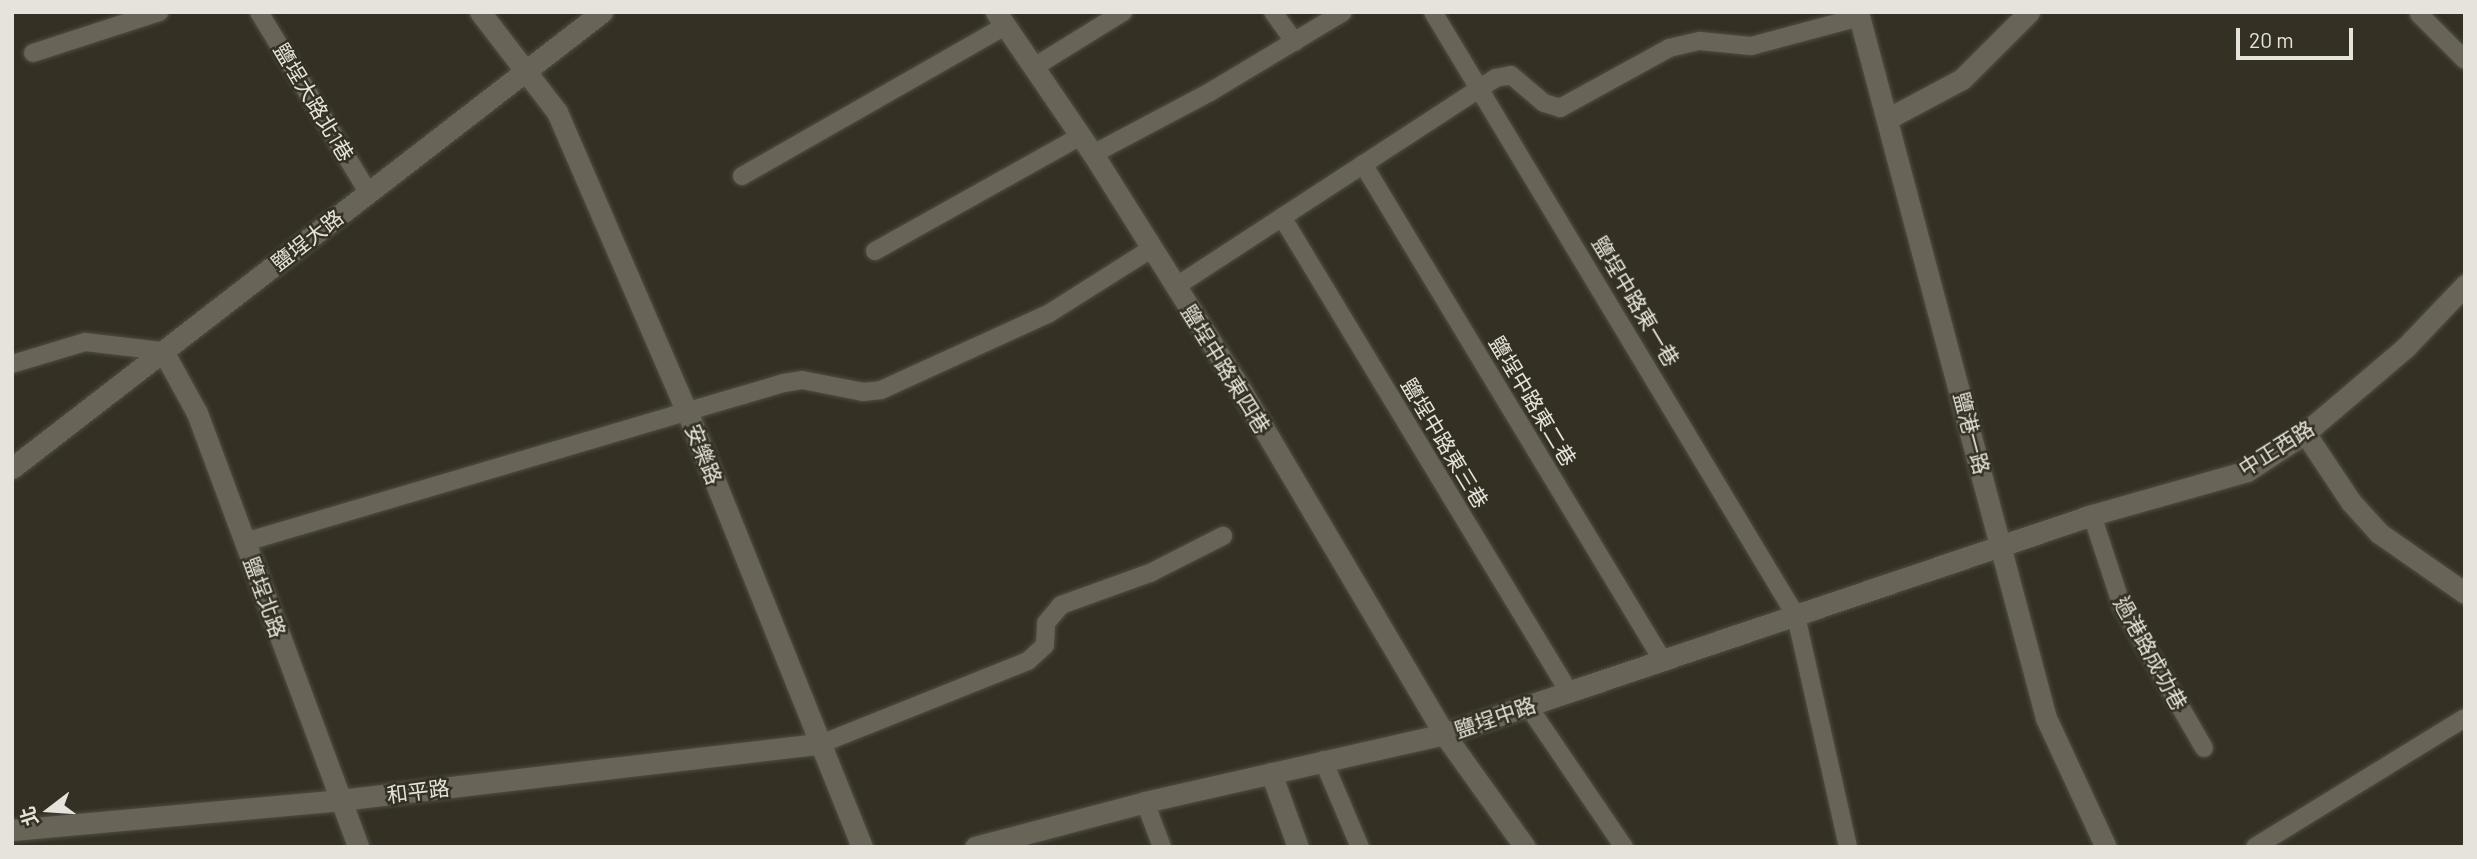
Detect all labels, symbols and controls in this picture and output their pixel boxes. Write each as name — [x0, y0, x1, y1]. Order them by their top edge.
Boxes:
scale bar — [2239, 14, 2356, 58]
text: 20 m — [2249, 27, 2294, 52]
street label: 鹽埕大路北1巷 — [269, 38, 359, 166]
street label: 鹽埕大路 — [266, 204, 348, 276]
street label: 鹽埕中路東一巷 — [1587, 232, 1685, 370]
street label: 鹽埕中路東四巷 — [1176, 300, 1276, 438]
street label: 鹽埕中路東二巷 — [1484, 332, 1582, 470]
street label: 鹽埕中路東三巷 — [1396, 374, 1494, 512]
street label: 鹽港一路 — [1949, 389, 1995, 477]
street label: 中正西路 — [2234, 415, 2318, 481]
street label: 安樂路 — [681, 420, 727, 488]
street label: 鹽埕北路 — [239, 553, 291, 641]
street label: 過港路成功巷 — [2109, 592, 2193, 714]
street label: 鹽埕中路 — [1451, 691, 1539, 743]
north arrow — [14, 775, 84, 845]
street label: 和平路 — [385, 775, 451, 807]
text: 北 — [15, 804, 42, 829]

